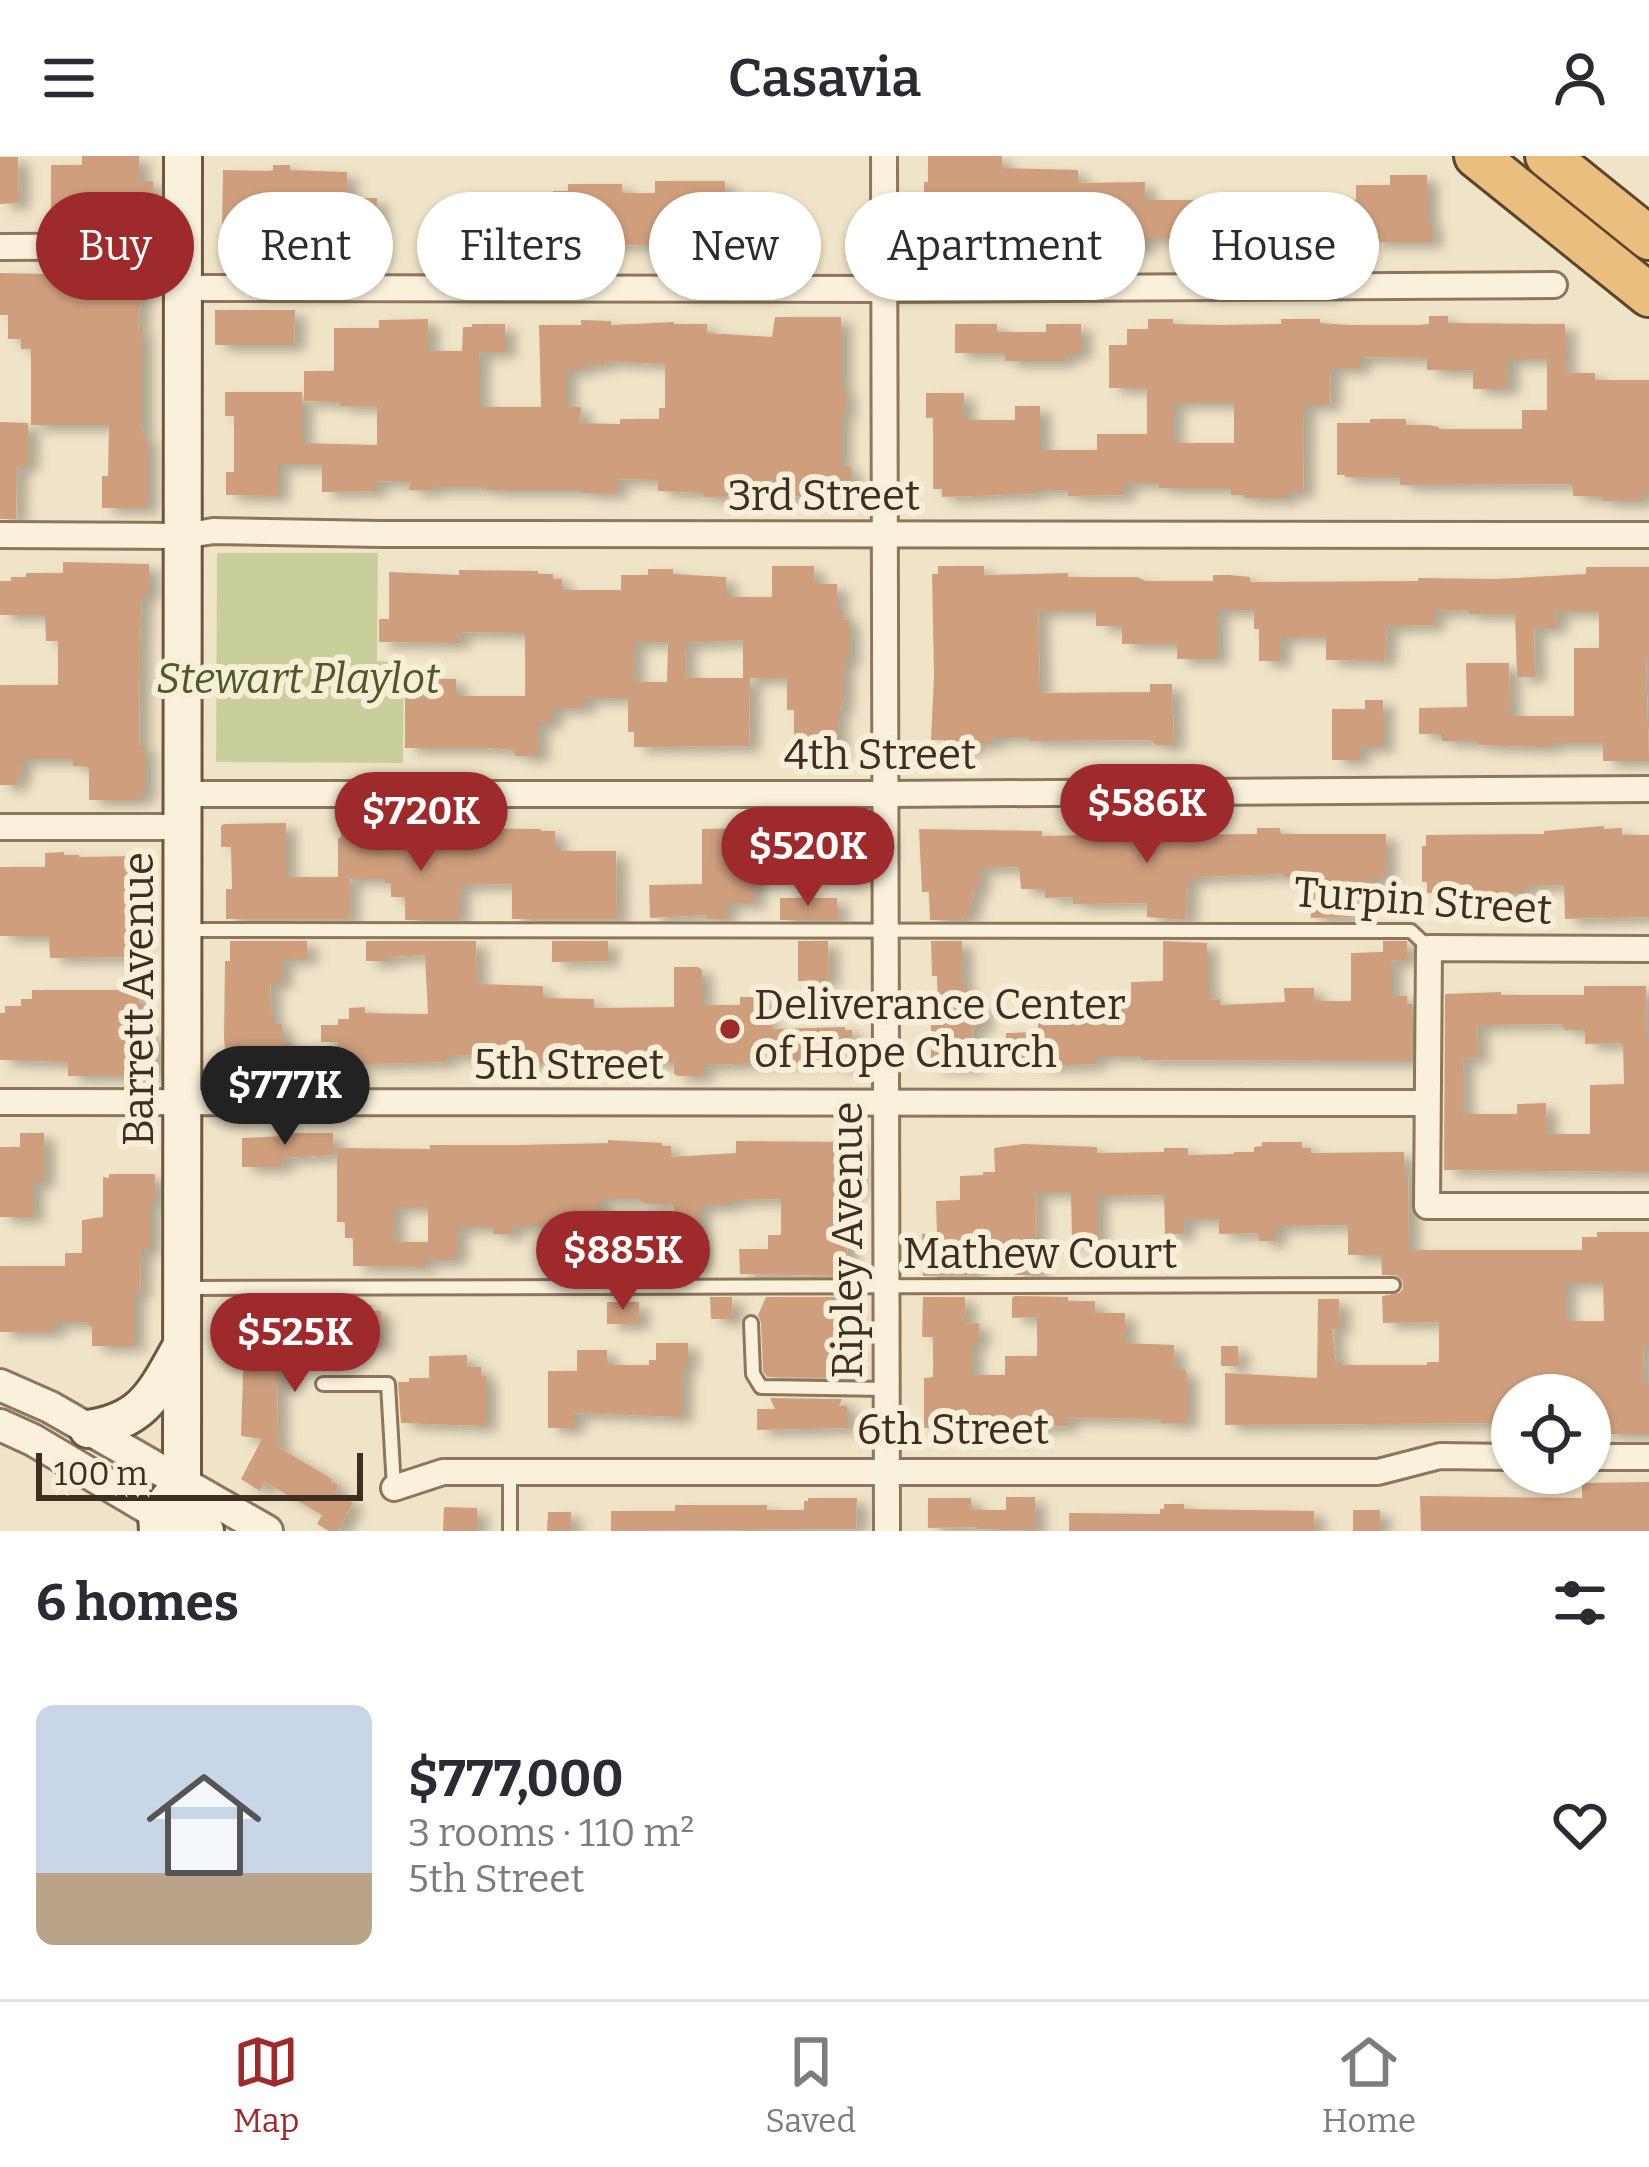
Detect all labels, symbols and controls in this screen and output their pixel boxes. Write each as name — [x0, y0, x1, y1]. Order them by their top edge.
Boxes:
icon: menu — [36, 45, 102, 111]
icon: person — [1547, 45, 1613, 111]
text: Casavia — [728, 46, 921, 110]
chip: Buy — [36, 192, 194, 300]
chip: Rent — [218, 192, 393, 300]
chip: Filters — [417, 192, 625, 300]
chip: New — [649, 192, 821, 300]
chip: Apartment — [845, 192, 1145, 300]
chip: House — [1169, 192, 1379, 300]
street label: 3rd Street — [728, 471, 920, 521]
park label: Stewart Playlot — [156, 654, 441, 704]
street label: 4th Street — [784, 730, 976, 780]
pin: $586K — [1063, 764, 1231, 866]
pin: $720K — [337, 772, 505, 874]
text: $586K — [1087, 780, 1207, 826]
text: $720K — [362, 788, 480, 834]
pin: $520K — [724, 807, 892, 909]
text: $520K — [748, 823, 868, 869]
street label: Barrett Avenue — [114, 852, 164, 1146]
street label: Turpin Street — [1292, 867, 1554, 935]
place label: Deliverance Center of Hope Church — [754, 980, 1126, 1078]
marker: Deliverance Center of Hope Church — [717, 1016, 743, 1042]
street label: 5th Street — [474, 1040, 664, 1090]
pin: $777K — [201, 1046, 369, 1148]
text: $777K — [228, 1062, 342, 1108]
street label: Ripley Avenue — [823, 1101, 873, 1379]
pin: $885K — [539, 1211, 707, 1313]
text: $885K — [563, 1227, 683, 1273]
street label: Mathew Court — [903, 1229, 1177, 1279]
pin: $525K — [211, 1293, 379, 1395]
text: $525K — [237, 1309, 353, 1355]
map controls — [1491, 1374, 1611, 1494]
button: locate — [1491, 1374, 1611, 1494]
street label: 6th Street — [857, 1405, 1049, 1455]
scale bar — [36, 1447, 363, 1500]
text: 100 m — [54, 1454, 148, 1494]
icon: filters — [1547, 1570, 1613, 1636]
text: 6 homes — [36, 1572, 239, 1634]
text: $777,000 — [408, 1748, 624, 1810]
icon: home — [132, 1753, 276, 1897]
icon: heart — [1547, 1792, 1613, 1858]
text: 3 rooms · 110 m² — [408, 1810, 694, 1856]
text: 5th Street — [408, 1856, 585, 1902]
tab: Map — [233, 2029, 300, 2141]
tab: Saved — [765, 2029, 856, 2141]
tab: Home — [1322, 2029, 1416, 2141]

